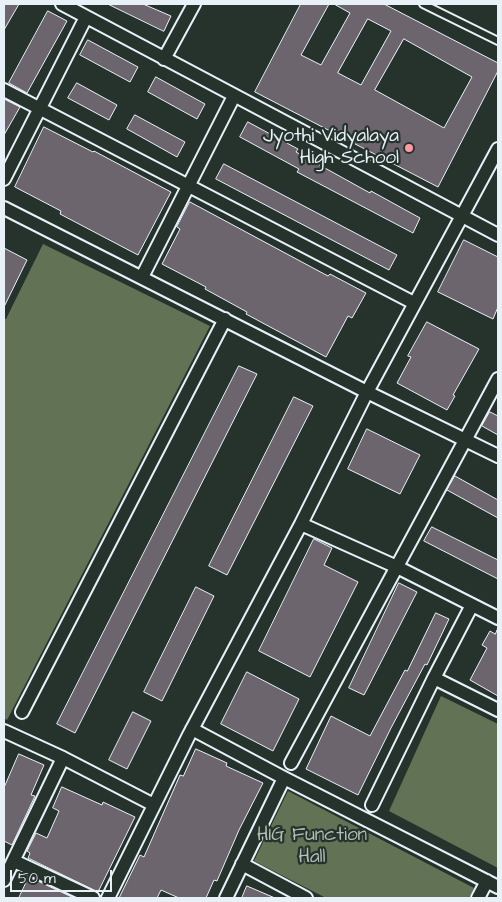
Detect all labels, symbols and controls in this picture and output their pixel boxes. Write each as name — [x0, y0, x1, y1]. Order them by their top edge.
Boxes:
place label: Jyothi Vidyalaya High School — [263, 126, 399, 170]
marker: Jyothi Vidyalaya High School — [403, 142, 415, 154]
park label: HIG Function Hall — [257, 825, 367, 869]
scale bar — [12, 860, 115, 892]
text: 50 m — [18, 868, 56, 889]

